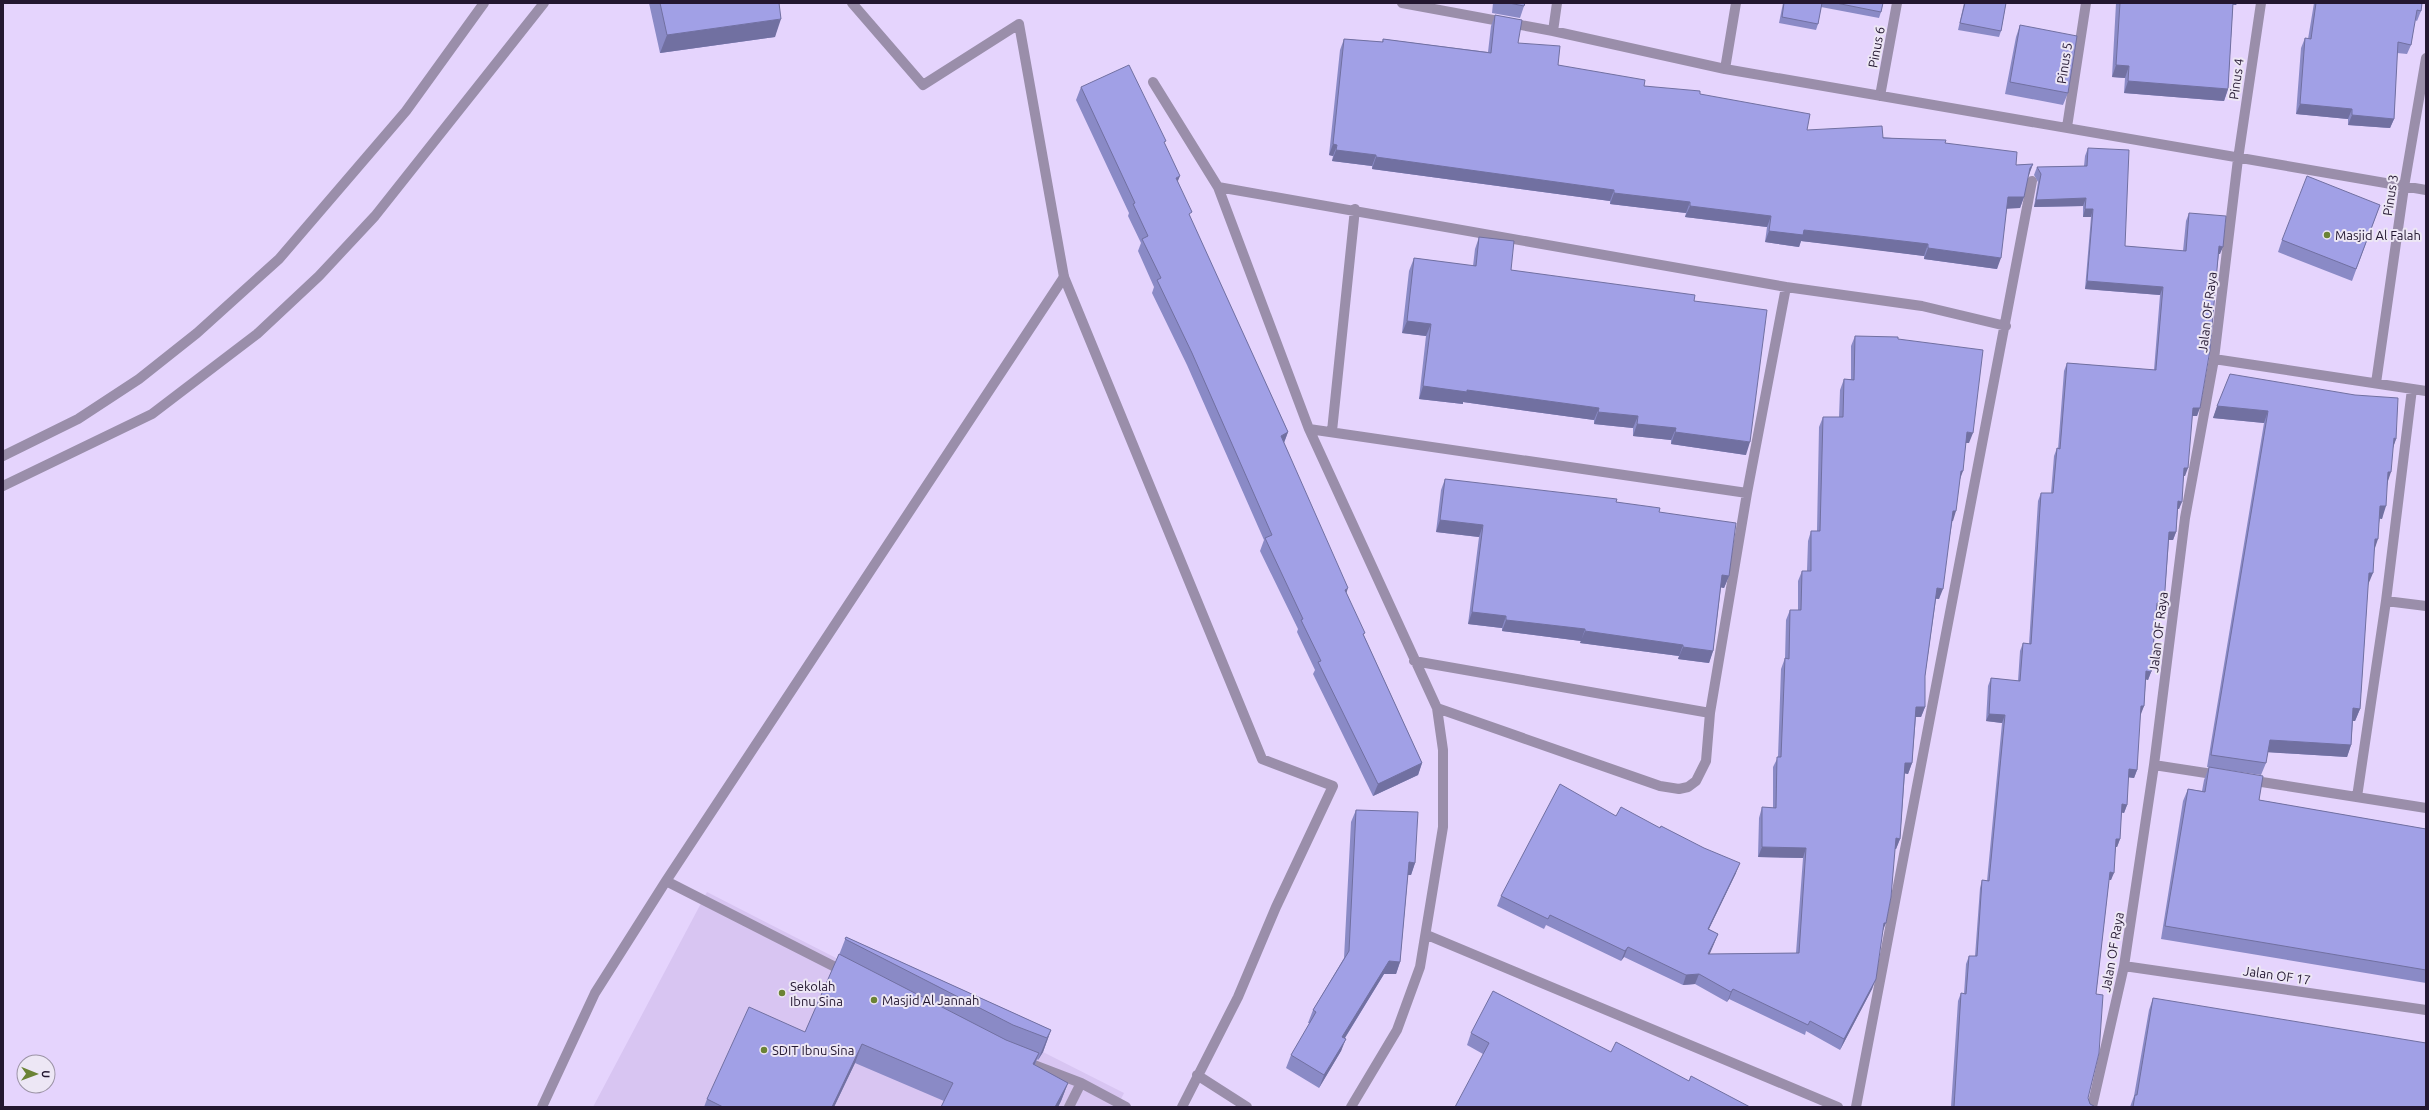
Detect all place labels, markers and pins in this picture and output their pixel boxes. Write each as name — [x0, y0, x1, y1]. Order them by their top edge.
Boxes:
place label: Masjid Al Falah — [2335, 228, 2421, 242]
marker: Masjid Al Falah — [2322, 230, 2332, 240]
place label: Sekolah Ibnu Sina — [790, 979, 843, 1008]
marker: Sekolah Ibnu Sina — [777, 988, 787, 998]
place label: Masjid Al Jannah — [882, 993, 979, 1007]
marker: Masjid Al Jannah — [869, 995, 879, 1005]
place label: SDIT Ibnu Sina — [772, 1043, 854, 1057]
marker: SDIT Ibnu Sina — [759, 1045, 769, 1055]

